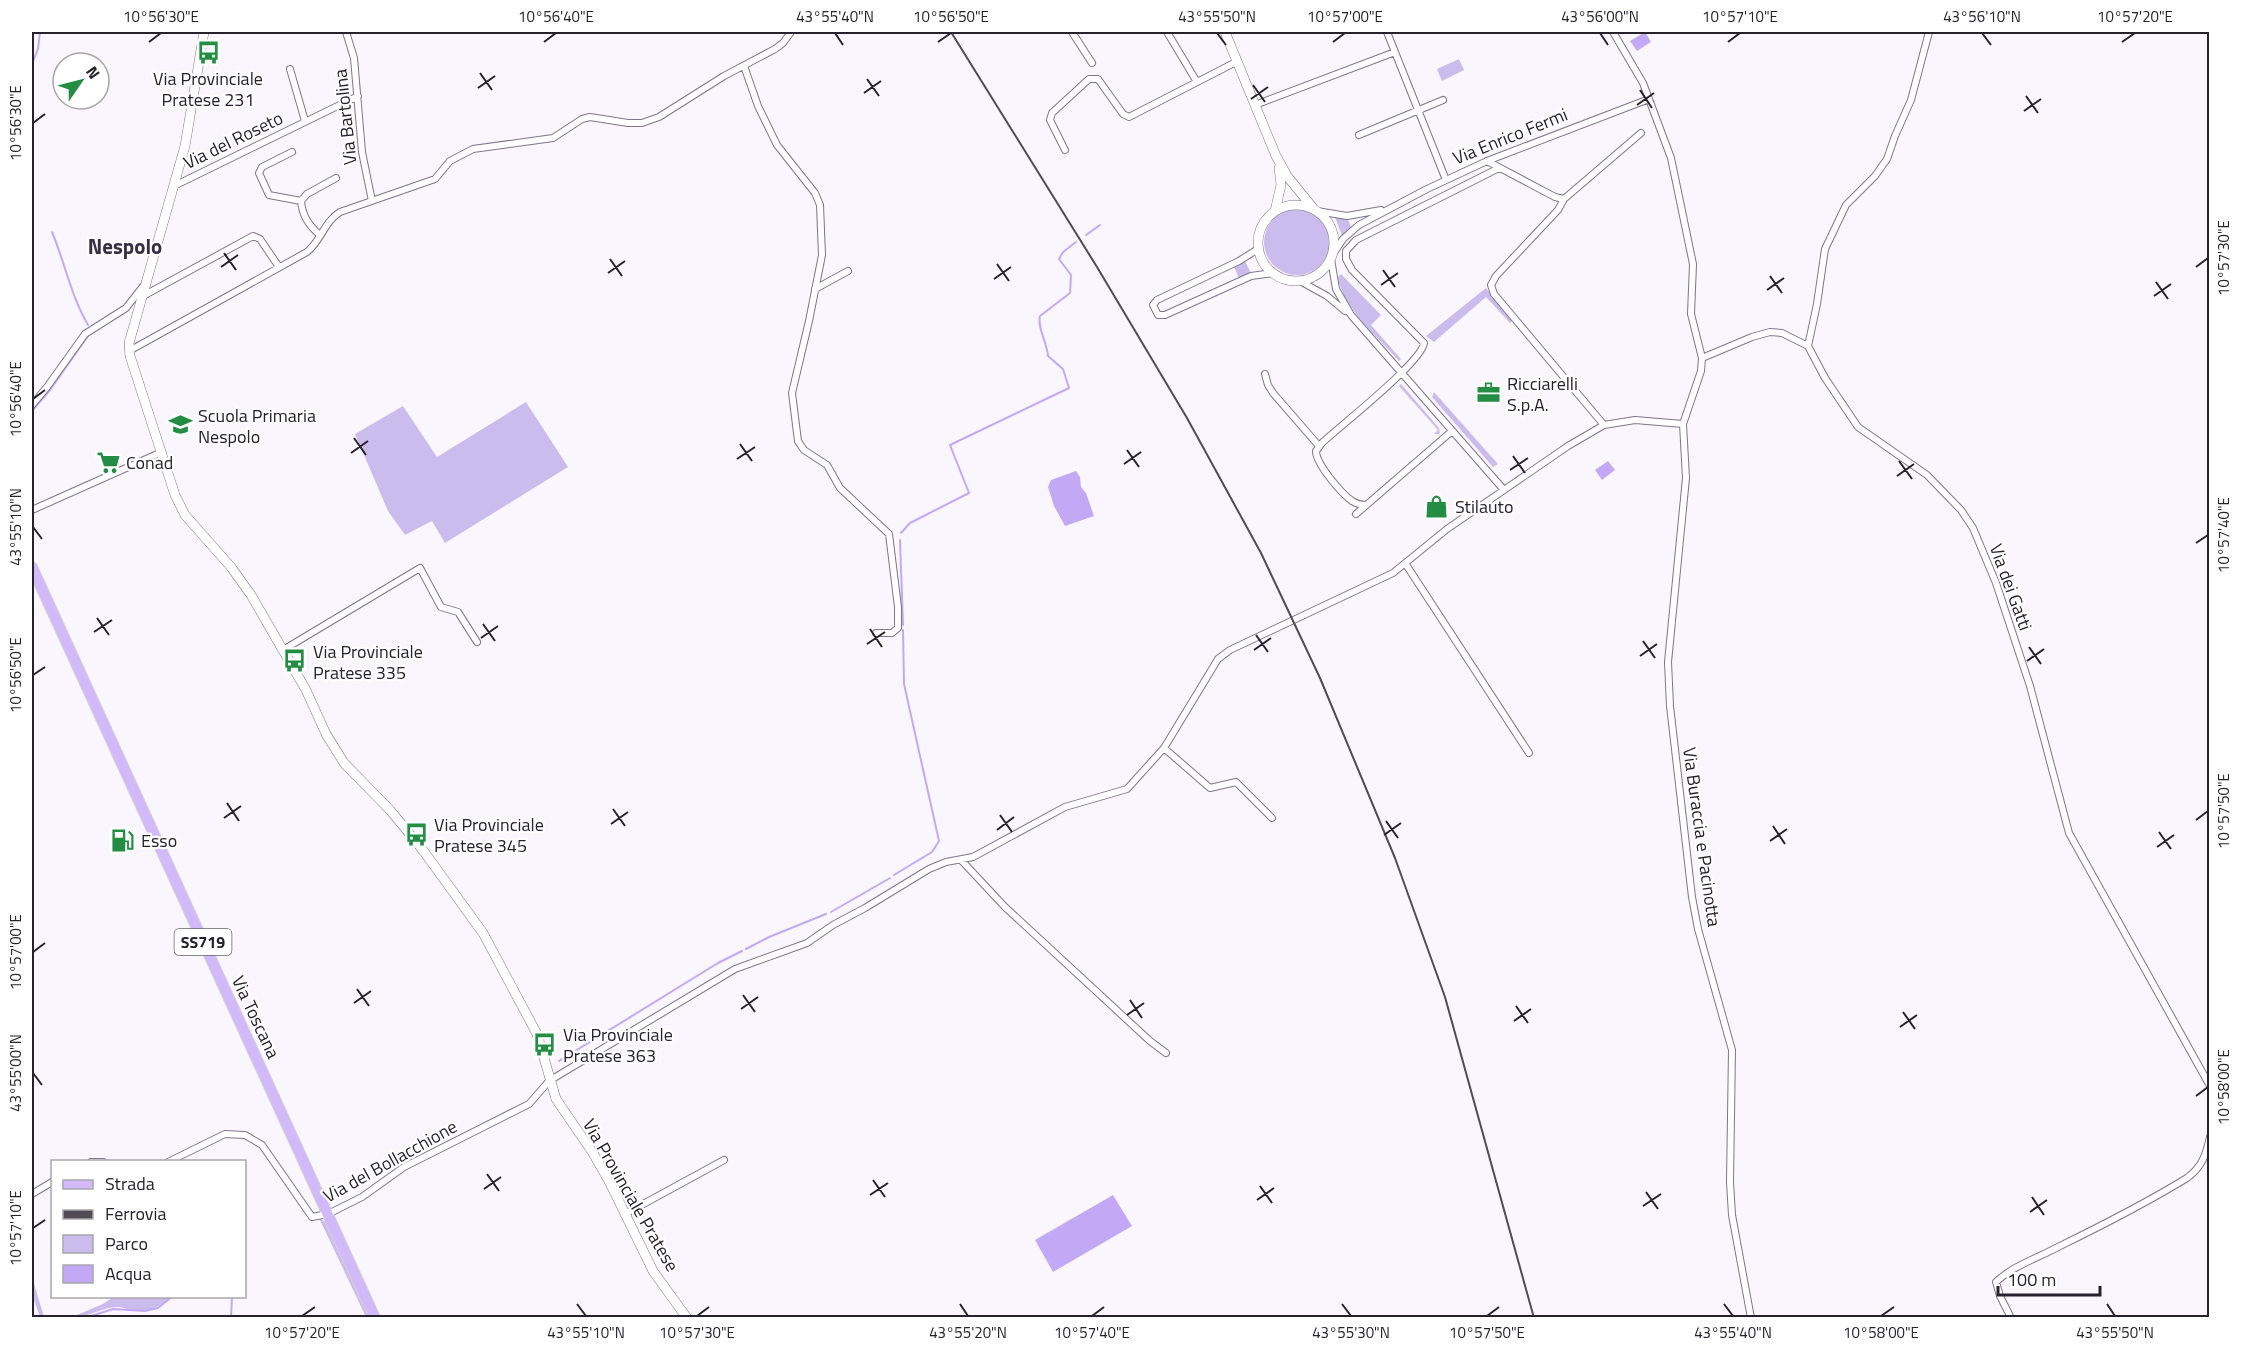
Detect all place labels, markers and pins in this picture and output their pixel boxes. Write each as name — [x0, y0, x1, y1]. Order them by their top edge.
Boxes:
bus stop icon: Via Provinciale Pratese 231 — [195, 39, 221, 65]
place label: Via Provinciale Pratese 231 — [153, 65, 263, 113]
place label: Ricciarelli S.p.A. — [1507, 370, 1578, 418]
office icon: Ricciarelli S.p.A. — [1476, 380, 1502, 406]
place label: Scuola Primaria Nespolo — [198, 402, 316, 450]
school or university icon: Scuola Primaria Nespolo — [167, 412, 193, 438]
supermarket icon: Conad — [95, 449, 121, 475]
place label: Conad — [126, 449, 173, 476]
shop icon: Stilauto — [1424, 493, 1450, 519]
place label: Stilauto — [1455, 493, 1513, 520]
place label: Via Provinciale Pratese 335 — [313, 638, 423, 686]
bus stop icon: Via Provinciale Pratese 335 — [282, 648, 308, 674]
place label: Via Provinciale Pratese 345 — [434, 811, 544, 859]
bus stop icon: Via Provinciale Pratese 345 — [403, 821, 429, 847]
fuel station icon: Esso — [110, 827, 136, 853]
place label: Esso — [141, 827, 177, 854]
place label: Via Provinciale Pratese 363 — [563, 1021, 673, 1069]
bus stop icon: Via Provinciale Pratese 363 — [532, 1031, 558, 1057]

